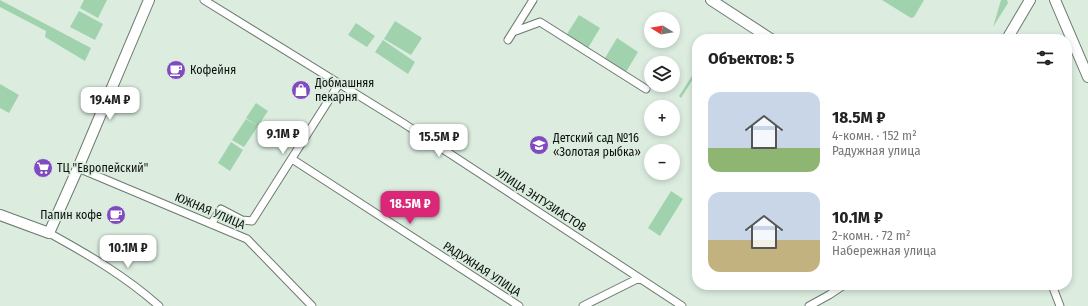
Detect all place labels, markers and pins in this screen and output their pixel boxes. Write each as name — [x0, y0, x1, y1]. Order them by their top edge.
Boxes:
cafe icon: Кофейня — [165, 59, 187, 81]
place label: Кофейня — [190, 63, 236, 77]
place label: Добмашняя пекарня — [314, 76, 374, 104]
shop icon: Добмашняя пекарня — [290, 79, 312, 101]
pin: 19.4M ₽ — [73, 87, 147, 121]
pin: 9.1M ₽ — [250, 121, 316, 155]
pin: 15.5M ₽ — [402, 124, 476, 158]
place label: Детский сад №16 «Золотая рыбка» — [552, 131, 641, 159]
school or university icon: Детский сад №16 «Золотая рыбка» — [528, 134, 550, 156]
supermarket icon: ТЦ "Европейский" — [32, 157, 54, 179]
place label: ТЦ "Европейский" — [57, 161, 148, 175]
pin: 18.5M ₽ — [373, 191, 447, 225]
cafe icon: Папин кофе — [105, 204, 127, 226]
place label: Папин кофе — [40, 208, 102, 222]
pin: 10.1M ₽ — [91, 235, 165, 269]

